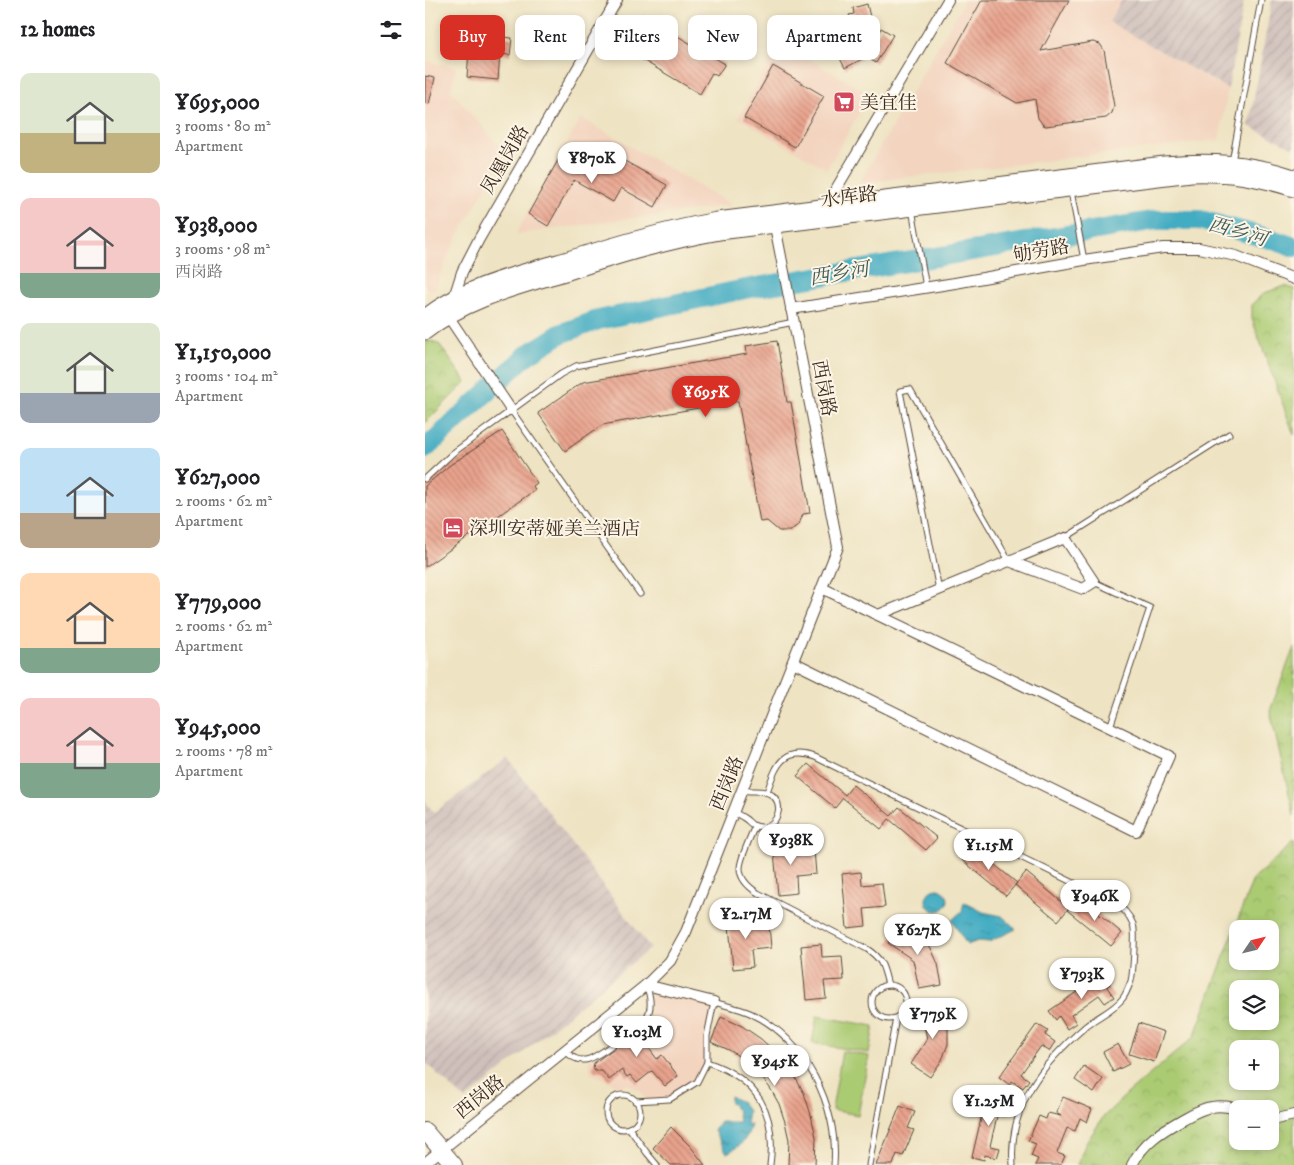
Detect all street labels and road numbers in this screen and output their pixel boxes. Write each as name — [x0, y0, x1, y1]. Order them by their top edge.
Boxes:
street label: 凤凰岗路 — [476, 121, 534, 198]
street label: 水库路 — [819, 183, 879, 212]
street label: 劬劳路 — [1011, 235, 1071, 268]
street label: 西岗路 — [807, 358, 840, 418]
street label: 西岗路 — [706, 753, 749, 814]
street label: 西岗路 — [451, 1070, 509, 1124]

